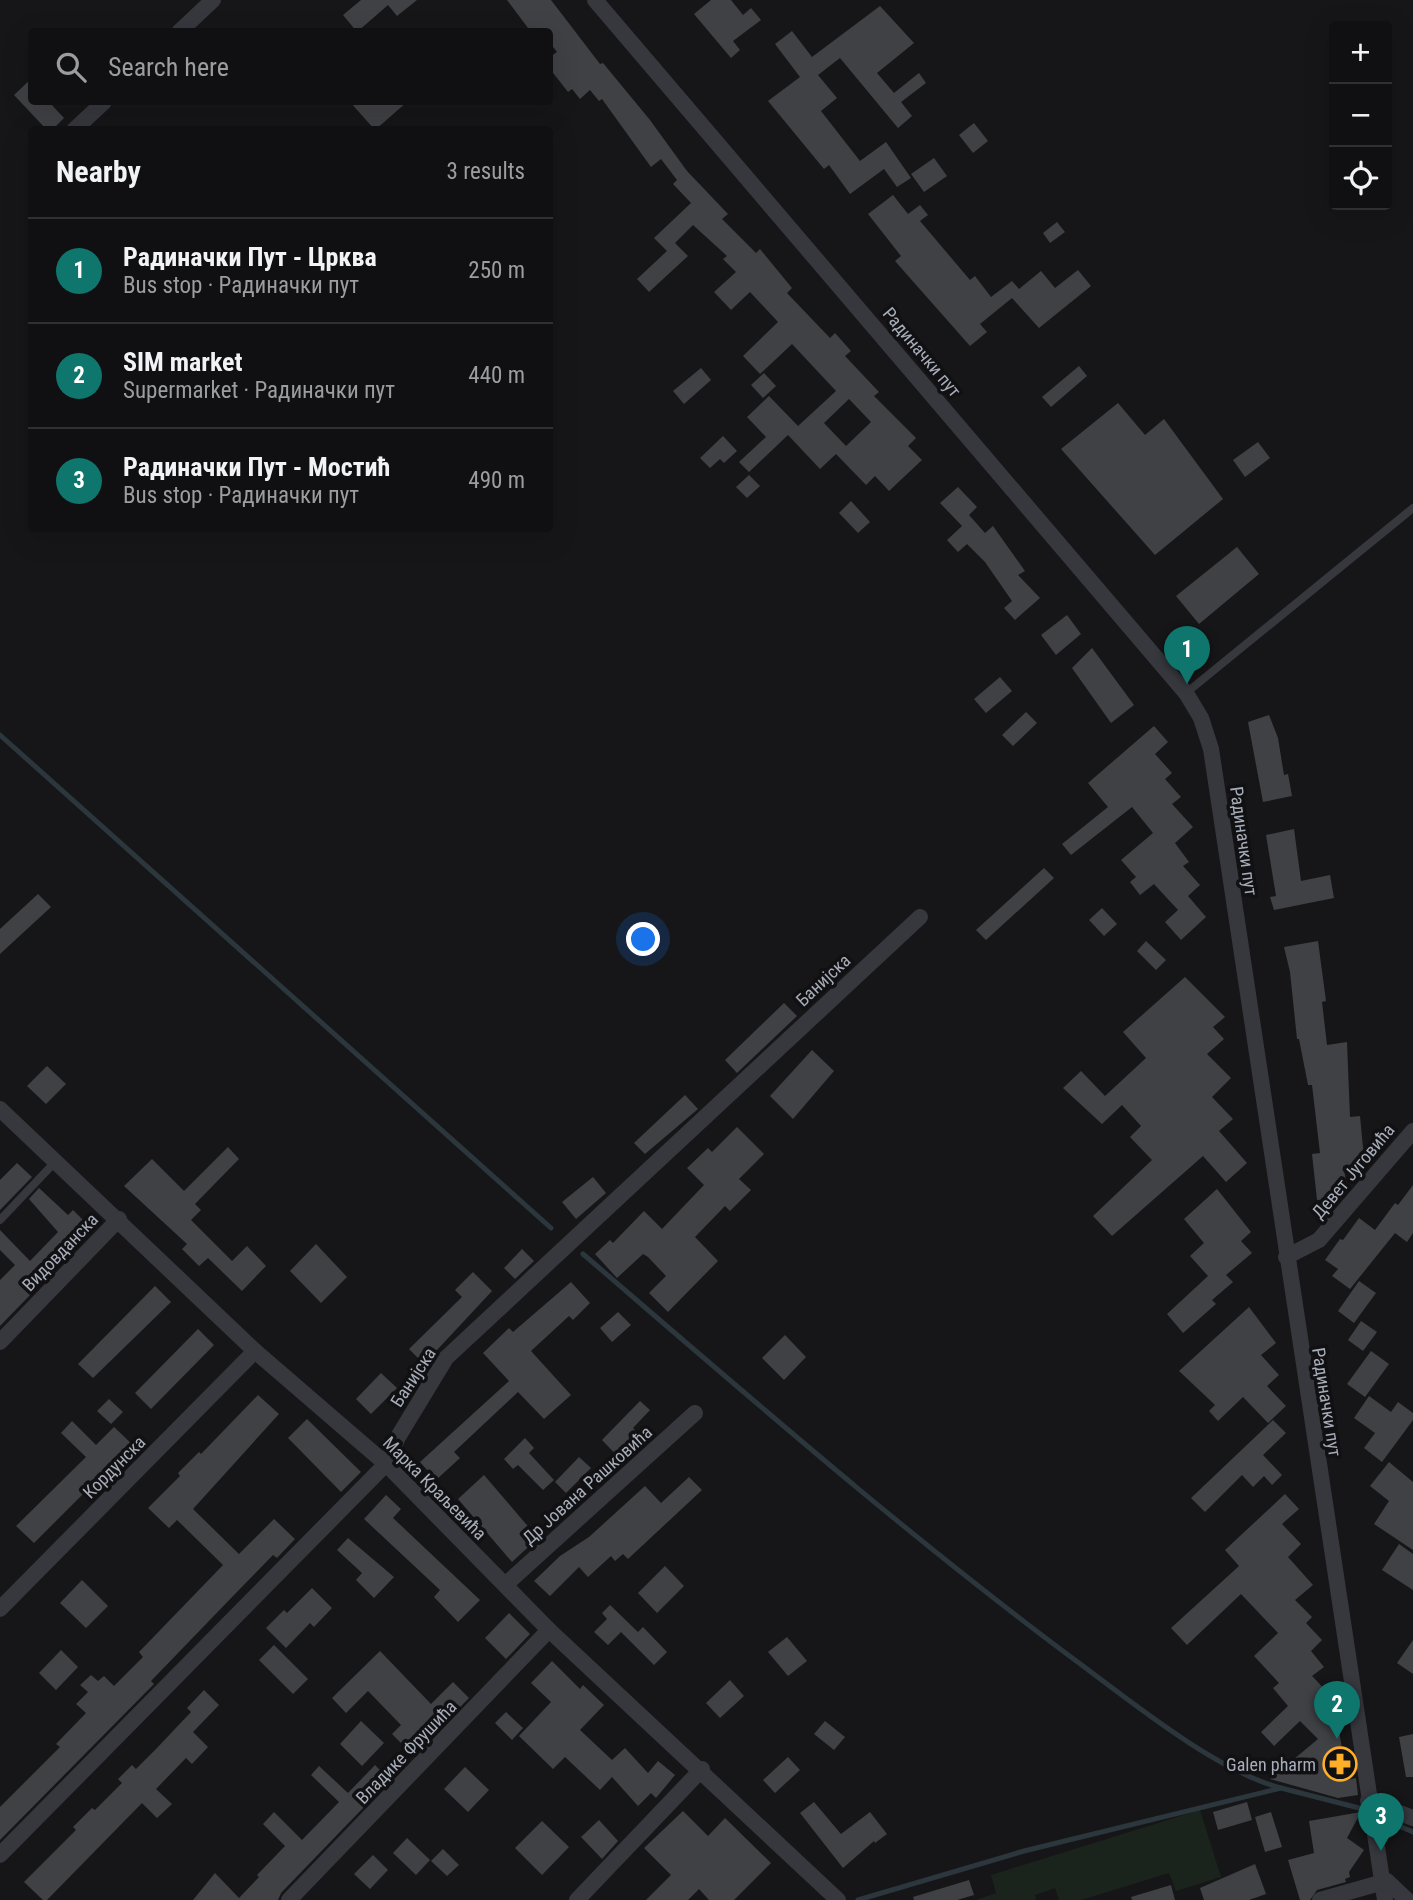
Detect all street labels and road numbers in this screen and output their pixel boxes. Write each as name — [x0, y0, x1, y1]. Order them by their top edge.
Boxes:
street label: Радиначки пут — [879, 303, 966, 401]
street label: Радиначки пут — [1226, 785, 1262, 897]
street label: Банијска — [792, 950, 854, 1010]
street label: Девет Југовића — [1307, 1119, 1399, 1223]
street label: Видовданска — [18, 1209, 102, 1295]
street label: Банијска — [386, 1343, 440, 1411]
street label: Радиначки пут — [1308, 1346, 1346, 1458]
street label: Др Јована Рашковића — [518, 1421, 656, 1549]
street label: Кордунска — [78, 1431, 150, 1503]
street label: Марка Краљевића — [379, 1432, 491, 1544]
street label: Владике Фрушића — [351, 1696, 461, 1808]

